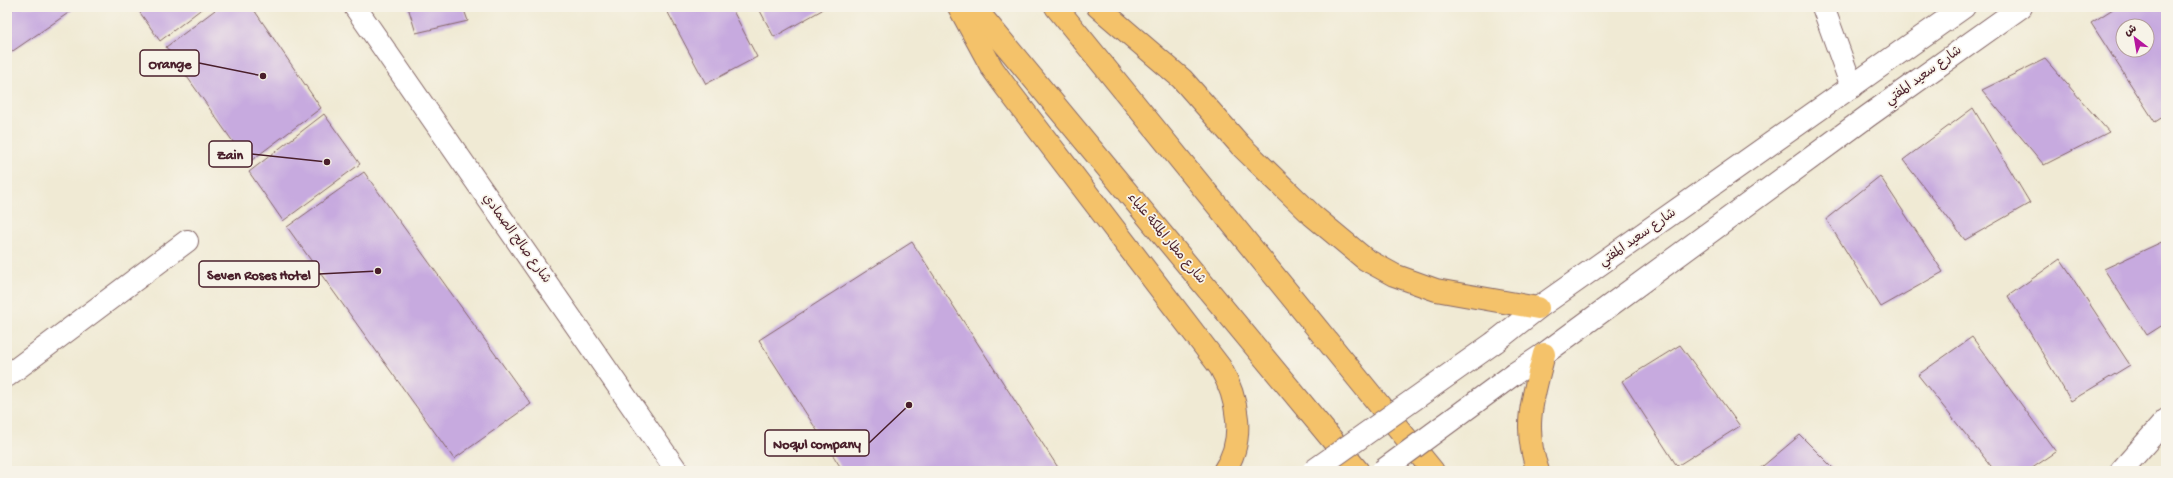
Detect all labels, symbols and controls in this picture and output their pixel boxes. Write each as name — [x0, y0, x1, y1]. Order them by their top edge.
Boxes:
north arrow — [2115, 18, 2155, 58]
text: ش — [2123, 23, 2139, 39]
street label: شارع سعيد المفتي — [1883, 43, 1966, 110]
callout: Orange — [140, 50, 199, 76]
text: Orange — [149, 57, 192, 74]
callout: Zain — [209, 141, 252, 167]
text: Zain — [217, 148, 244, 165]
street label: شارع صالح الصمادي — [479, 191, 553, 287]
street label: شارع مطار الملكة علياء — [1124, 191, 1208, 287]
street label: شارع سعيد المفتي — [1597, 206, 1681, 272]
callout: Seven Roses Hotel — [199, 261, 319, 287]
text: Seven Roses Hotel — [207, 268, 311, 285]
callout: Noqul company — [765, 430, 869, 456]
text: Noqul company — [773, 437, 861, 454]

